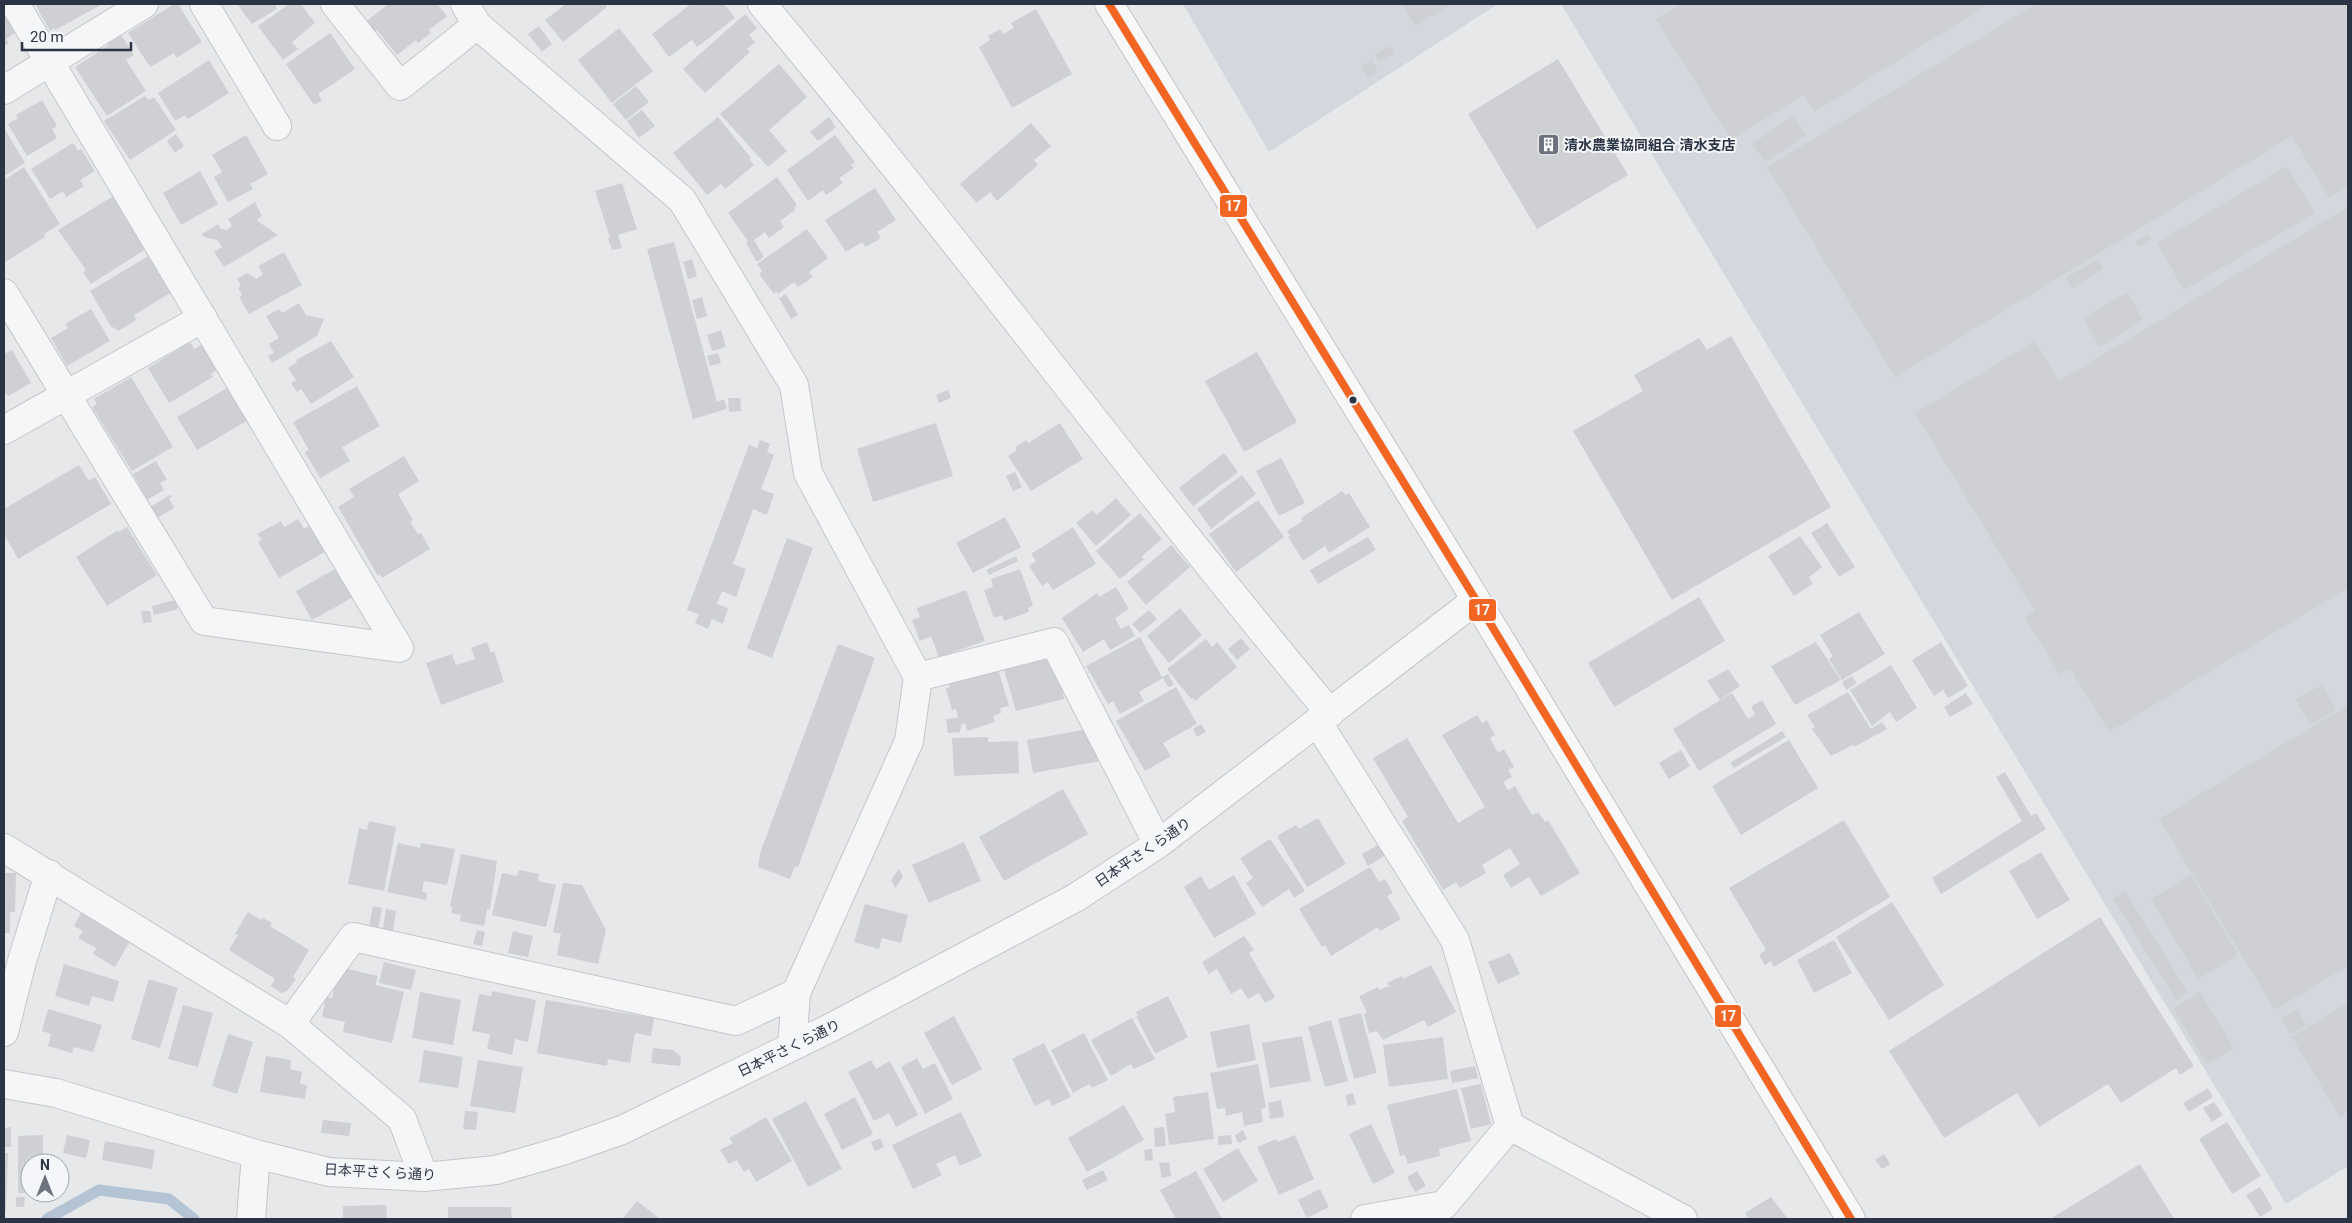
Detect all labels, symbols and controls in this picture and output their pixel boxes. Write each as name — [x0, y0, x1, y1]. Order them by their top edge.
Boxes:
scale bar — [22, 20, 131, 52]
text: 20 m — [30, 28, 64, 46]
building icon: 清水農業協同組合 清水支店 — [1536, 133, 1560, 157]
place label: 清水農業協同組合 清水支店 — [1564, 137, 1735, 153]
line badge: 17 — [1219, 194, 1248, 218]
text: 17 — [1225, 198, 1241, 214]
unlabelled marker — [1348, 395, 1358, 405]
line badge: 17 — [1468, 598, 1497, 622]
text: 17 — [1474, 602, 1490, 618]
street label: 日本平さくら通り — [1092, 814, 1194, 890]
line badge: 17 — [1714, 1004, 1742, 1028]
text: 17 — [1720, 1008, 1736, 1024]
street label: 日本平さくら通り — [735, 1016, 843, 1080]
north arrow — [20, 1153, 70, 1203]
text: N — [40, 1157, 50, 1173]
street label: 日本平さくら通り — [324, 1161, 436, 1183]

